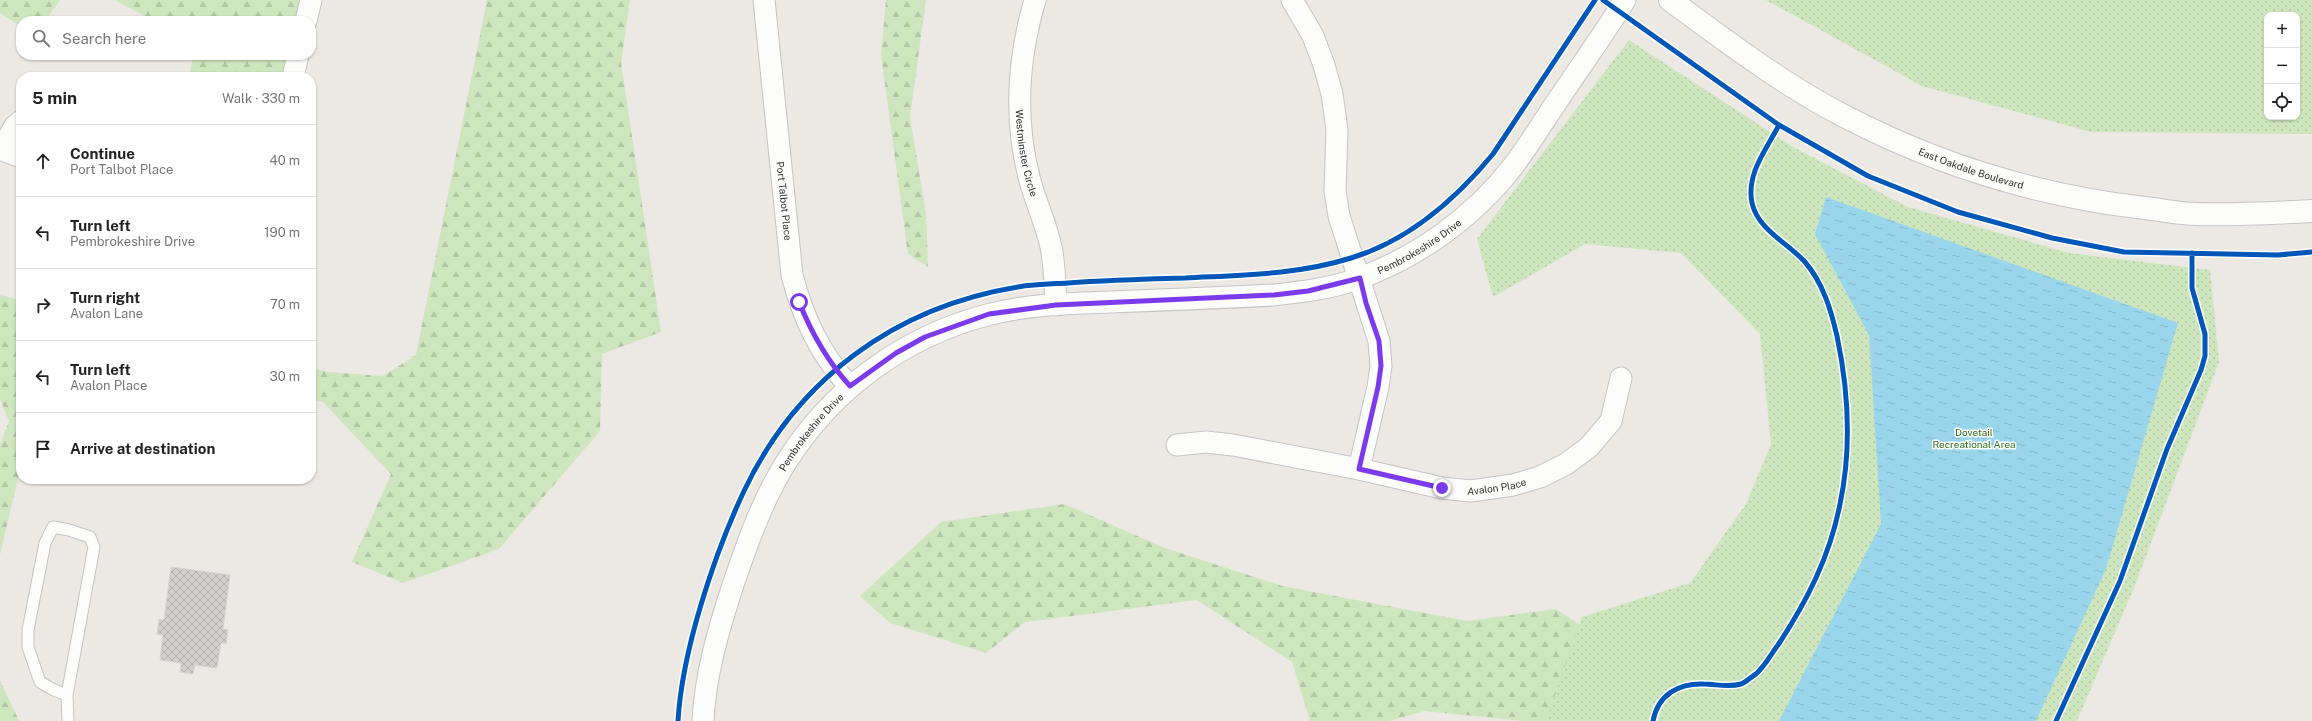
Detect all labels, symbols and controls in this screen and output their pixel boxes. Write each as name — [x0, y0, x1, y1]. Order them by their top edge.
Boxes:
map controls — [2264, 12, 2300, 120]
button: + — [2264, 12, 2300, 48]
search box — [16, 16, 316, 60]
icon: search — [30, 27, 52, 49]
text: Search here — [62, 30, 146, 47]
button: − — [2264, 48, 2300, 84]
button: locate — [2264, 84, 2300, 120]
text: 5 min — [32, 88, 77, 108]
text: Walk · 330 m — [222, 91, 300, 106]
street label: Westminster Circle — [1014, 109, 1041, 198]
text: Continue — [70, 145, 135, 162]
street label: East Oakdale Boulevard — [1917, 145, 2025, 191]
icon: ahead — [32, 150, 54, 172]
text: 40 m — [269, 153, 300, 168]
street label: Port Talbot Place — [774, 161, 794, 241]
text: Port Talbot Place — [70, 162, 173, 177]
street label: Pembrokeshire Drive — [1375, 216, 1464, 276]
text: Turn left — [70, 217, 131, 234]
icon: left — [32, 222, 54, 244]
text: 190 m — [264, 225, 300, 240]
text: Pembrokeshire Drive — [70, 234, 195, 249]
text: Turn right — [70, 289, 140, 306]
route start — [790, 293, 808, 311]
icon: right — [32, 294, 54, 316]
text: 70 m — [270, 297, 300, 312]
text: Avalon Lane — [70, 306, 143, 321]
text: Turn left — [70, 361, 131, 378]
icon: left — [32, 366, 54, 388]
text: 30 m — [270, 369, 300, 384]
text: Avalon Place — [70, 378, 147, 393]
street label: Pembrokeshire Drive — [776, 390, 846, 473]
park label: Dovetail Recreational Area — [1932, 426, 2016, 450]
icon: arrive — [32, 438, 54, 460]
text: Arrive at destination — [70, 440, 215, 457]
street label: Avalon Place — [1467, 475, 1528, 497]
route end — [1433, 479, 1451, 497]

